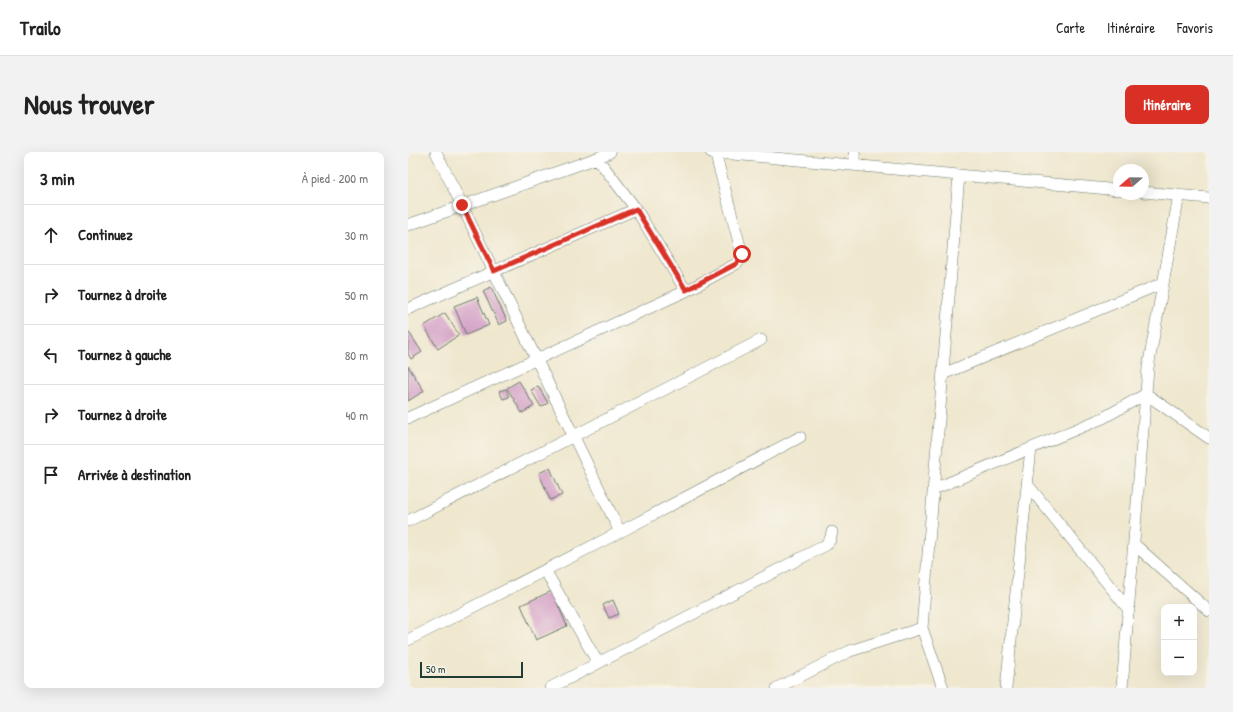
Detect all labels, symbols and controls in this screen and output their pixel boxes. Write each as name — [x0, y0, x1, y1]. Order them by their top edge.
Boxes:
text: Trailo — [20, 15, 61, 41]
text: Carte — [1056, 18, 1085, 37]
text: Itinéraire — [1107, 18, 1155, 37]
text: Favoris — [1177, 18, 1213, 37]
text: Nous trouver — [24, 85, 155, 123]
button: Itinéraire — [1125, 85, 1209, 124]
north arrow — [1113, 164, 1149, 200]
text: 3 min — [40, 167, 75, 190]
text: À pied · 200 m — [302, 169, 368, 187]
route end — [453, 196, 471, 214]
icon: ahead — [40, 224, 62, 246]
text: Continuez — [78, 224, 133, 245]
text: 30 m — [345, 226, 368, 244]
route start — [733, 245, 751, 263]
icon: right — [40, 284, 62, 306]
text: Tournez à droite — [78, 284, 167, 305]
text: 50 m — [345, 286, 368, 304]
icon: left — [40, 344, 62, 366]
text: Tournez à gauche — [78, 344, 171, 365]
text: 80 m — [345, 346, 368, 364]
icon: right — [40, 404, 62, 426]
text: Tournez à droite — [78, 404, 167, 425]
text: 40 m — [345, 406, 368, 424]
icon: arrive — [40, 464, 62, 486]
text: Arrivée à destination — [78, 464, 191, 485]
map controls — [1161, 604, 1197, 676]
button: + — [1161, 604, 1197, 640]
button: − — [1161, 640, 1197, 676]
scale bar — [420, 660, 523, 679]
text: 50 m — [426, 662, 446, 676]

